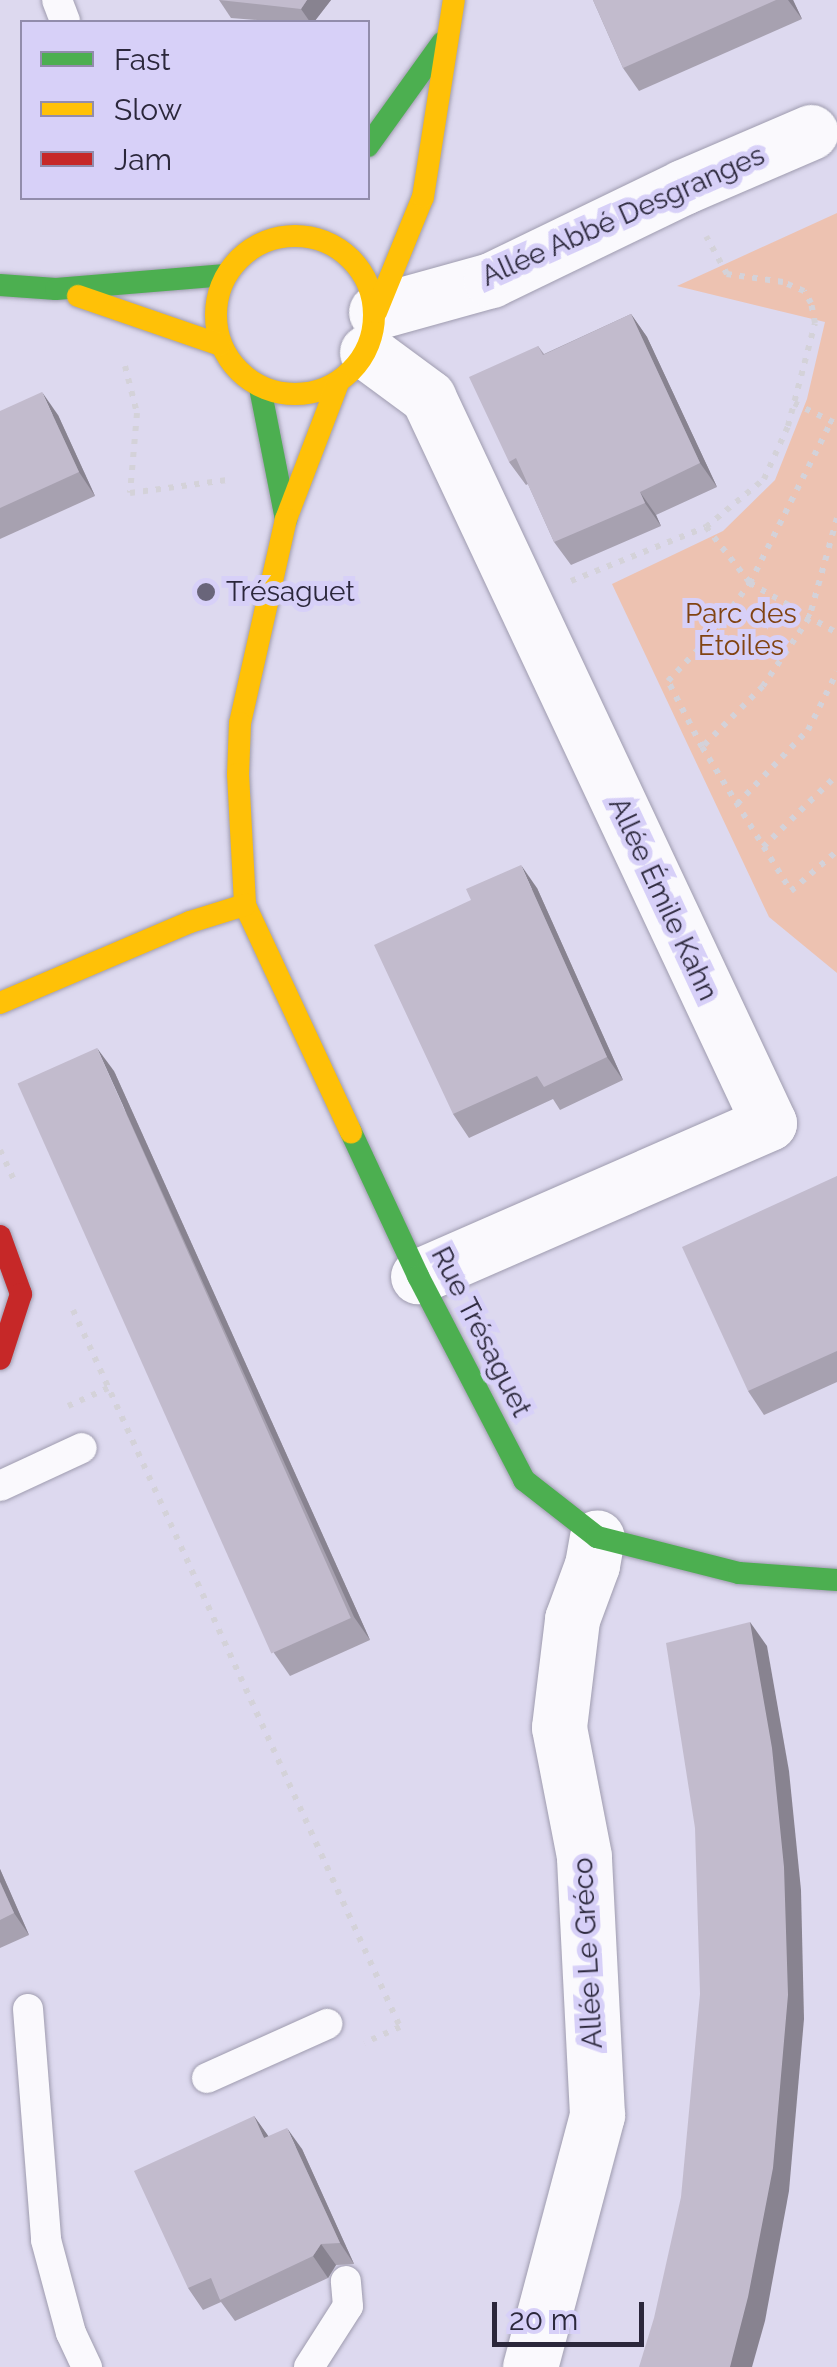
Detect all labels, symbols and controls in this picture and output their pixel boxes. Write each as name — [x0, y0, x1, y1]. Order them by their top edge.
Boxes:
legend — [20, 20, 370, 200]
text: Fast — [114, 42, 171, 77]
text: Slow — [114, 92, 182, 127]
street label: Allée Abbé Desgranges — [476, 138, 770, 294]
text: Jam — [114, 142, 172, 177]
place label: Trésaguet — [226, 575, 355, 609]
marker: Trésaguet — [195, 581, 217, 603]
park label: Parc des Étoiles — [685, 597, 797, 663]
street label: Allée Émile Kahn — [601, 792, 725, 1006]
street label: Rue Trésaguet — [424, 1241, 538, 1423]
street label: Allée Le Gréco — [566, 1856, 610, 2050]
scale bar — [497, 2282, 650, 2344]
text: 20 m — [509, 2302, 578, 2337]

